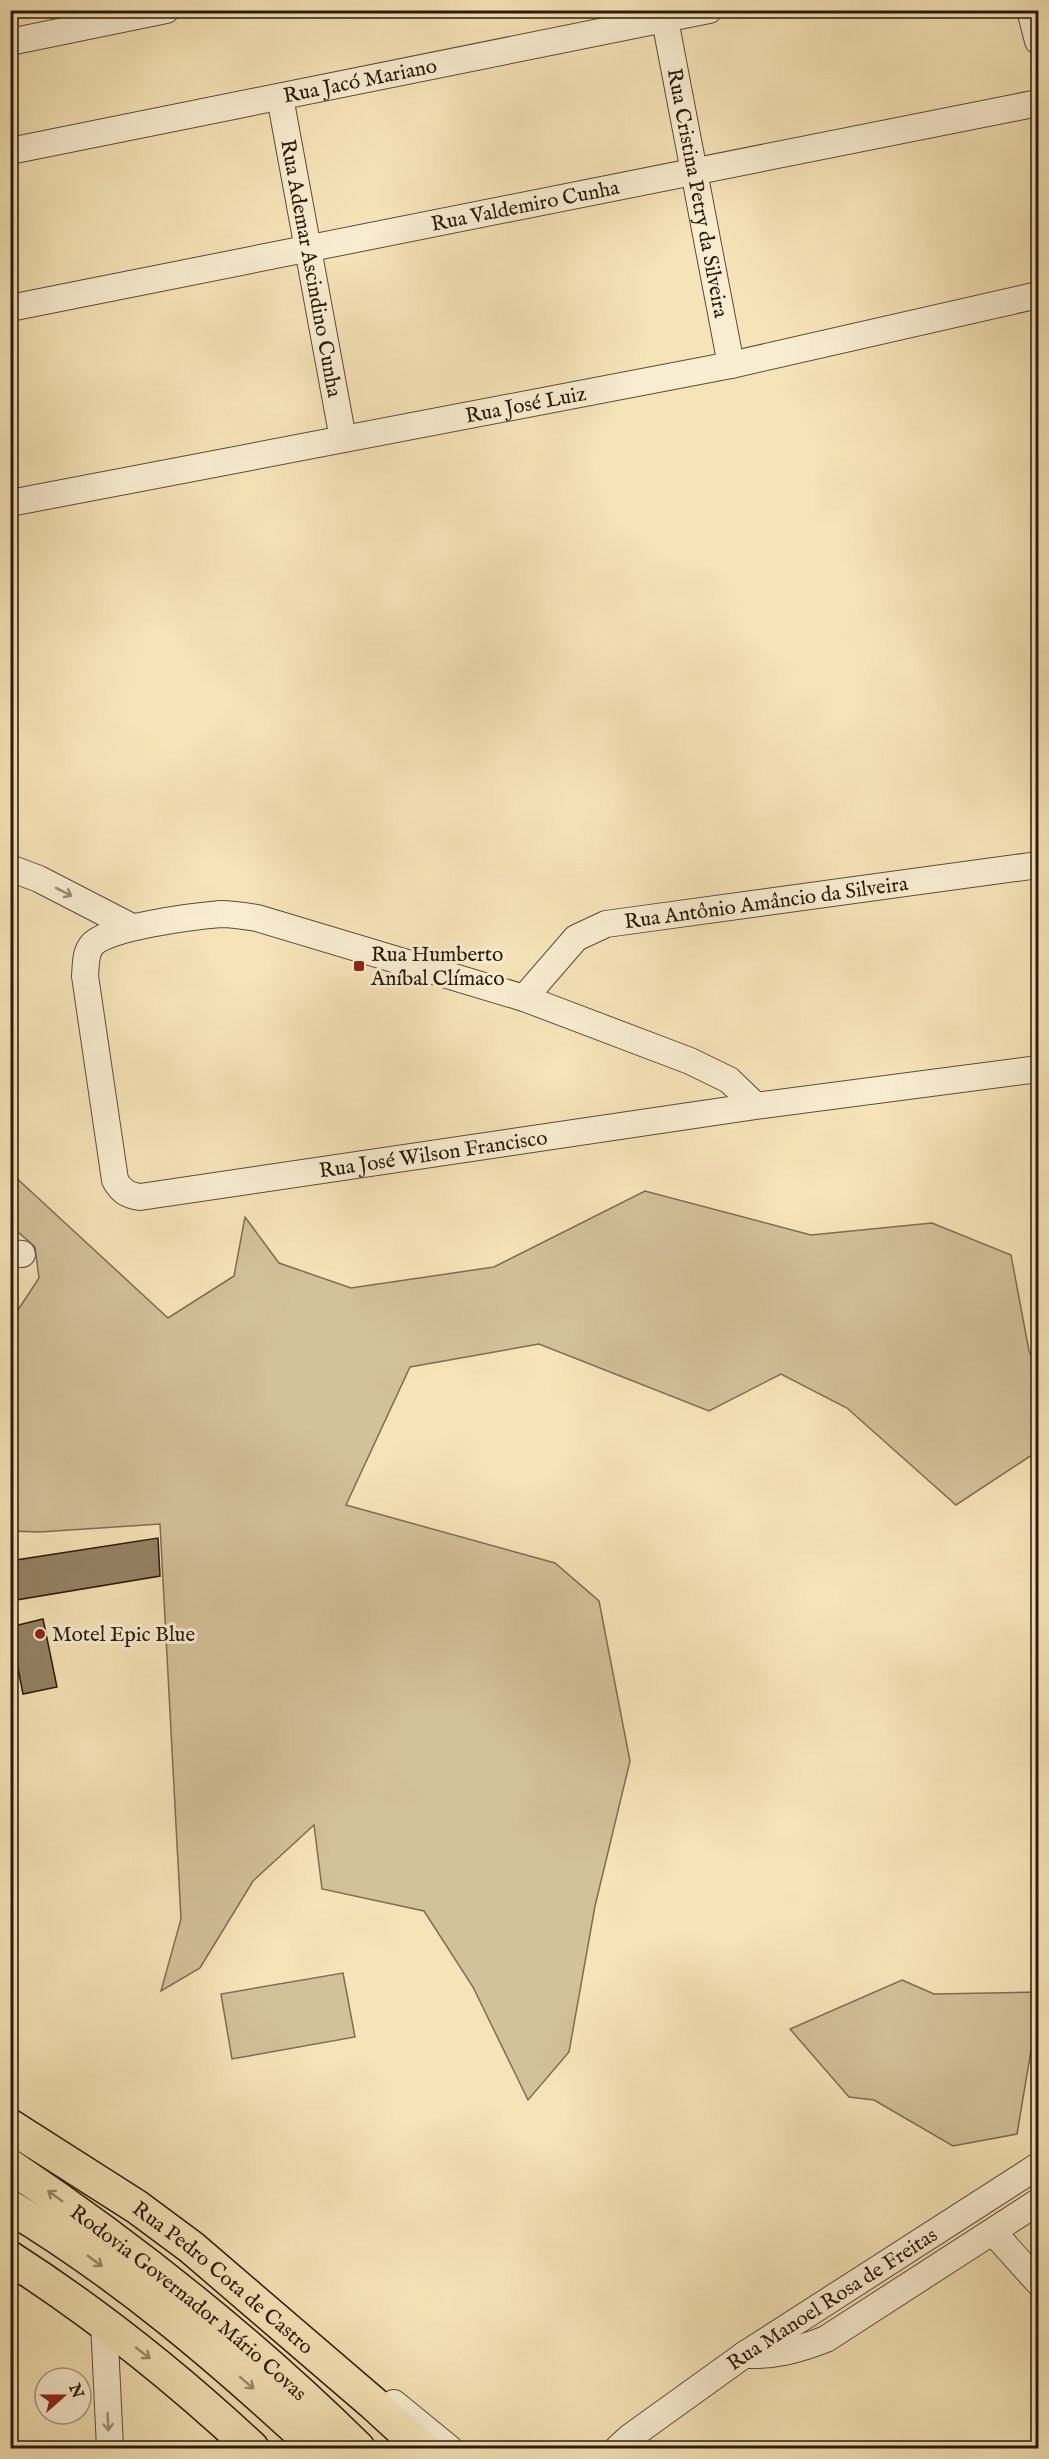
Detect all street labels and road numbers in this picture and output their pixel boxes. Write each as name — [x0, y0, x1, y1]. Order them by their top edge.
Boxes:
street label: Rua Jacó Mariano — [281, 53, 439, 111]
street label: Rua Cristina Petry da Silveira — [660, 66, 734, 321]
street label: Rua Ademar Ascindino Cunha — [273, 137, 347, 400]
street label: Rua Valdemiro Cunha — [429, 175, 623, 239]
street label: Rua José Luiz — [463, 381, 589, 431]
street label: Rua Antônio Amâncio da Silveira — [623, 871, 911, 936]
street label: Rua José Wilson Francisco — [317, 1125, 549, 1185]
street label: Rua Pedro Cota de Castro — [126, 2196, 319, 2361]
street label: Rodovia Governador Mário Covas — [64, 2200, 312, 2408]
street label: Rua Manoel Rosa de Freitas — [722, 2222, 943, 2378]

